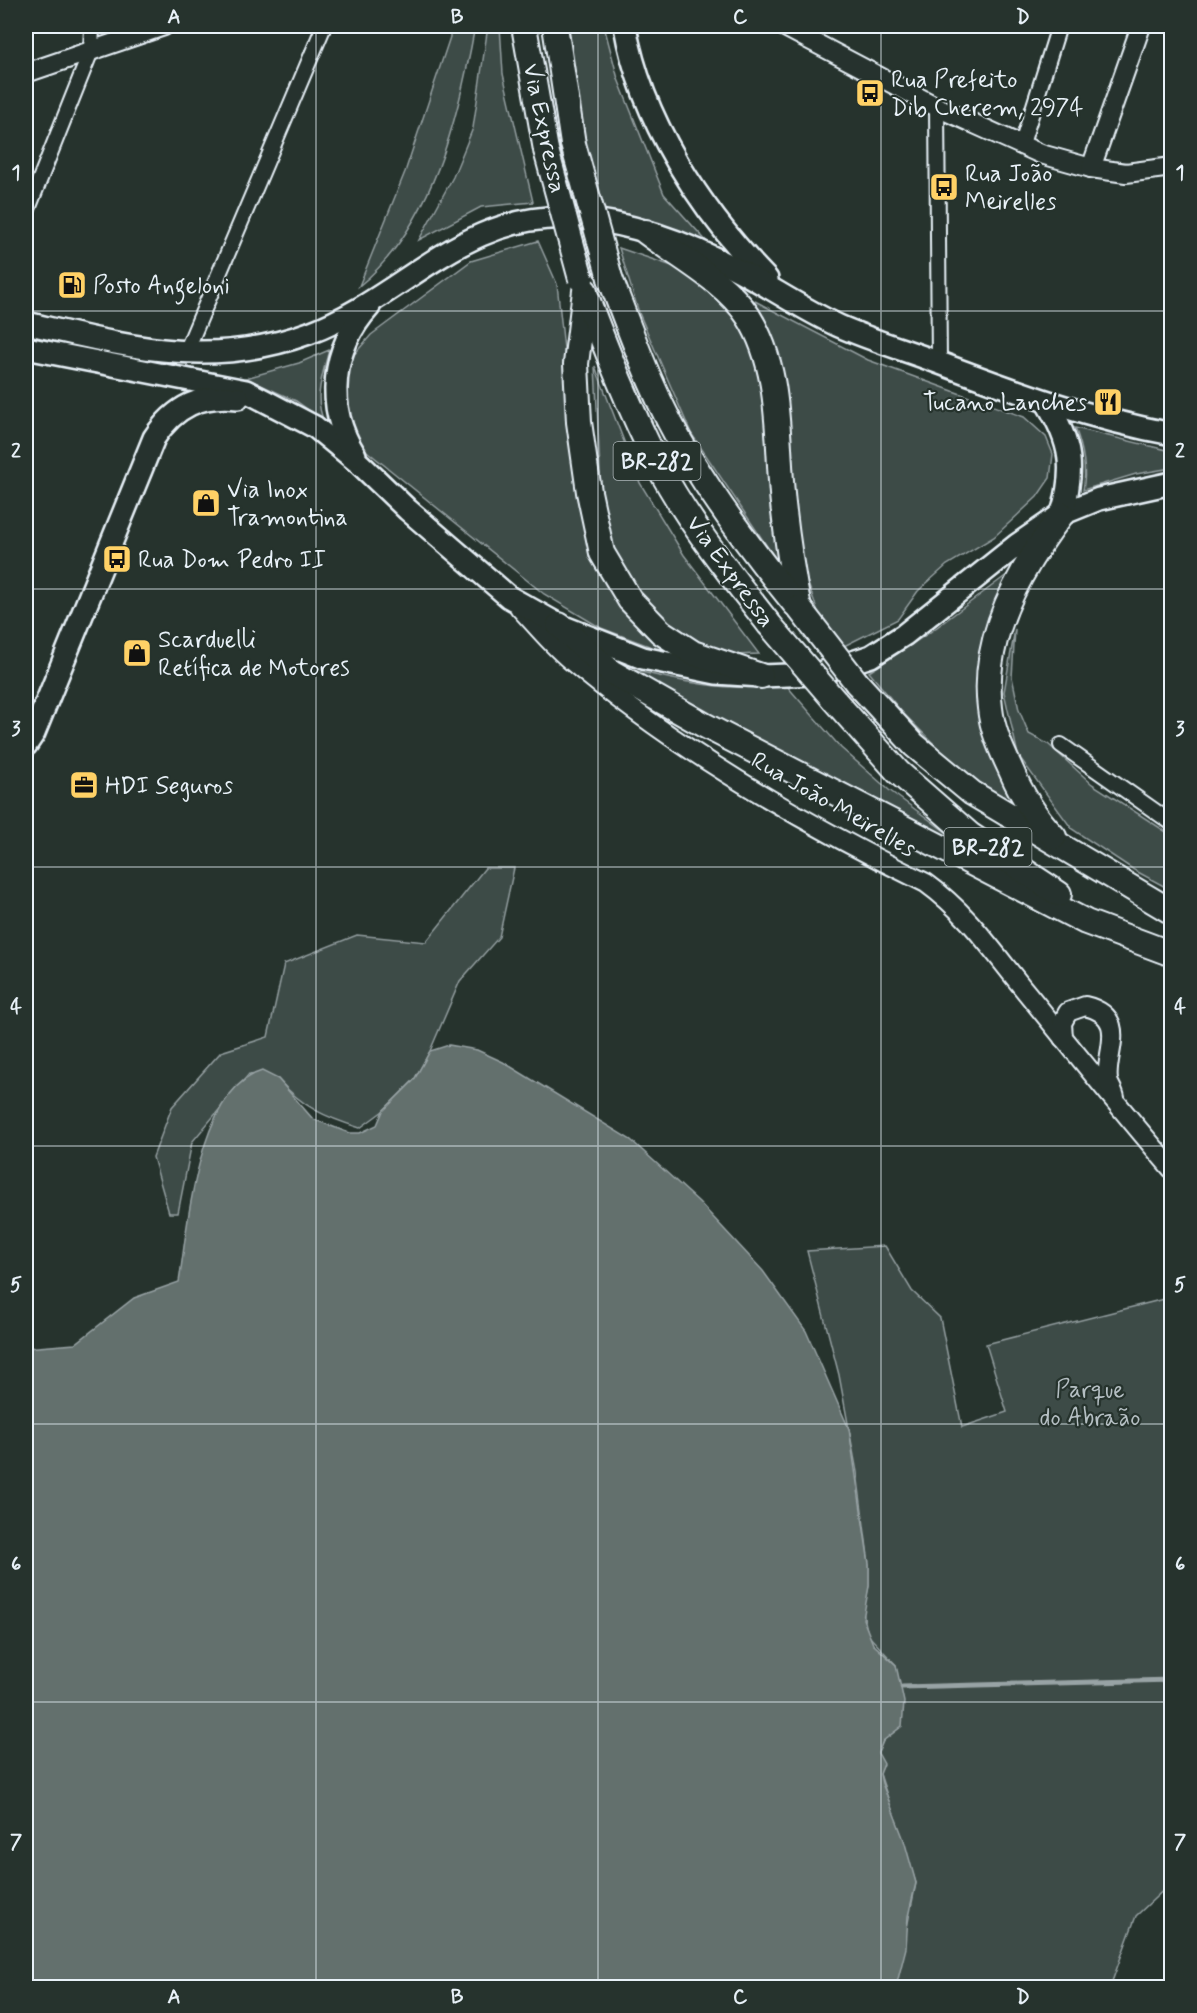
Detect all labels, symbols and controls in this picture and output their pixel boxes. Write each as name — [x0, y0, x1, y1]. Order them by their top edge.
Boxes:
text: A — [167, 4, 181, 31]
text: B — [451, 4, 464, 31]
text: C — [733, 4, 748, 31]
text: D — [1016, 4, 1030, 31]
street label: Via Expressa — [515, 61, 572, 196]
place label: Rua Prefeito Dib Cherem, 2974 — [891, 65, 1083, 124]
bus stop icon: Rua Prefeito Dib Cherem, 2974 — [854, 77, 886, 109]
place label: Rua João Meirelles — [965, 159, 1057, 218]
text: 1 — [12, 160, 20, 187]
text: 1 — [1176, 160, 1184, 187]
bus stop icon: Rua João Meirelles — [928, 171, 960, 203]
fuel station icon: Posto Angeloni — [56, 269, 88, 301]
place label: Posto Angeloni — [93, 271, 230, 305]
restaurant icon: Tucano Lanches — [1092, 386, 1124, 418]
place label: Tucano Lanches — [923, 388, 1087, 419]
text: 2 — [11, 438, 21, 465]
text: 2 — [1175, 438, 1185, 465]
road number: BR-282 — [614, 442, 700, 480]
place label: Via Inox Tramontina — [227, 475, 348, 534]
shop icon: Via Inox Tramontina — [190, 487, 222, 519]
street label: Via Expressa — [679, 509, 781, 634]
bus stop icon: Rua Dom Pedro II — [101, 543, 133, 575]
place label: Rua Dom Pedro II — [138, 545, 326, 576]
place label: Scarduelli Retífica de Motores — [158, 625, 350, 684]
shop icon: Scarduelli Retífica de Motores — [121, 637, 153, 669]
text: 3 — [11, 716, 21, 743]
text: 3 — [1175, 716, 1185, 743]
street label: Rua João Meirelles — [745, 745, 922, 865]
office icon: HDI Seguros — [68, 769, 100, 801]
place label: HDI Seguros — [105, 771, 233, 802]
road number: BR-282 — [944, 828, 1032, 866]
text: 4 — [10, 994, 22, 1021]
text: 4 — [1174, 994, 1186, 1021]
text: 5 — [10, 1272, 22, 1299]
text: 5 — [1174, 1272, 1186, 1299]
park label: Parque do Abraão — [1040, 1375, 1140, 1434]
text: 6 — [11, 1551, 21, 1578]
text: 6 — [1175, 1551, 1185, 1578]
text: 7 — [10, 1829, 22, 1856]
text: 7 — [1174, 1829, 1186, 1856]
text: A — [167, 1984, 181, 2011]
text: B — [451, 1984, 464, 2011]
text: C — [733, 1984, 748, 2011]
text: D — [1016, 1984, 1030, 2011]

